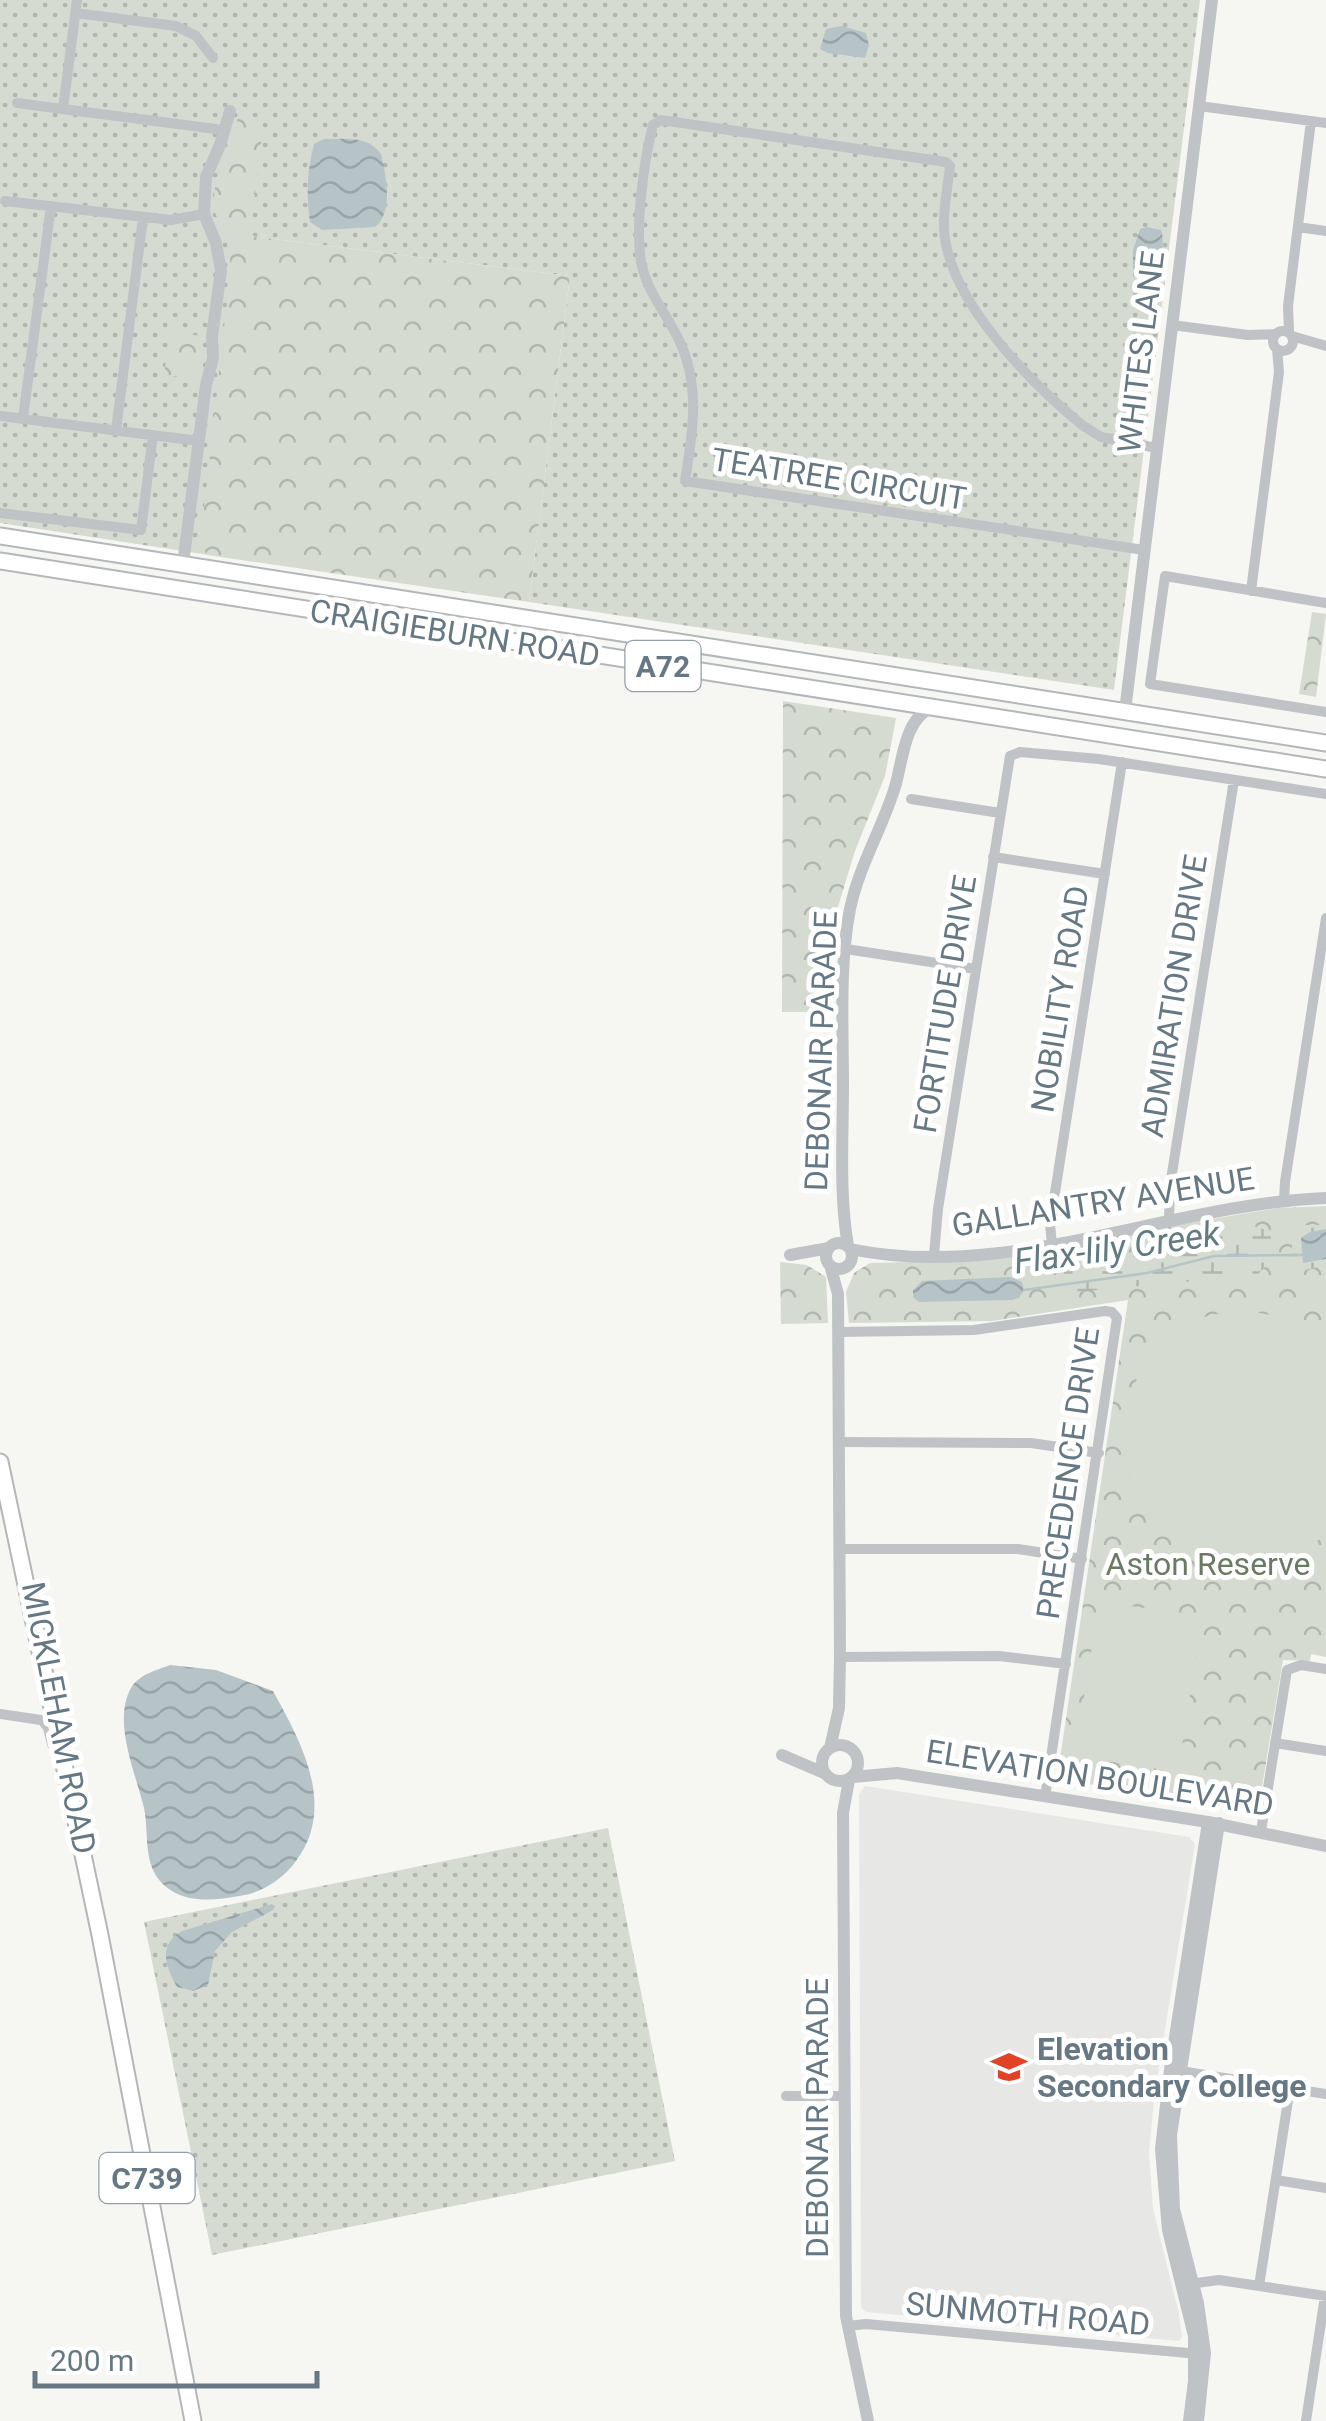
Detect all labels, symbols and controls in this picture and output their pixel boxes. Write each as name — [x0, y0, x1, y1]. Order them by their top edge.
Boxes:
street label: WHITES LANE — [1110, 249, 1172, 455]
street label: TEATREE CIRCUIT — [709, 440, 969, 518]
street label: CRAIGIEBURN ROAD — [307, 591, 603, 675]
road number: A72 — [626, 641, 700, 691]
street label: ADMIRATION DRIVE — [1133, 852, 1215, 1140]
street label: FORTITUDE DRIVE — [906, 872, 984, 1136]
street label: NOBILITY ROAD — [1023, 883, 1097, 1115]
street label: DEBONAIR PARADE — [797, 910, 845, 1192]
street label: GALLANTRY AVENUE — [949, 1159, 1257, 1245]
water label: Flax-lily Creek — [1011, 1213, 1223, 1283]
street label: PRECEDENCE DRIVE — [1029, 1325, 1107, 1621]
park label: Aston Reserve — [1106, 1545, 1310, 1583]
street label: MICKLEHAM ROAD — [14, 1579, 104, 1857]
street label: ELEVATION BOULEVARD — [924, 1732, 1276, 1824]
street label: DEBONAIR PARADE — [798, 1978, 836, 2258]
place label: Elevation Secondary College — [1037, 2030, 1307, 2105]
school or university icon: Elevation Secondary College — [990, 2048, 1028, 2086]
road number: C739 — [100, 2153, 194, 2203]
street label: SUNMOTH ROAD — [904, 2284, 1152, 2344]
scale bar — [35, 2326, 318, 2388]
text: 200 m — [50, 2343, 134, 2378]

